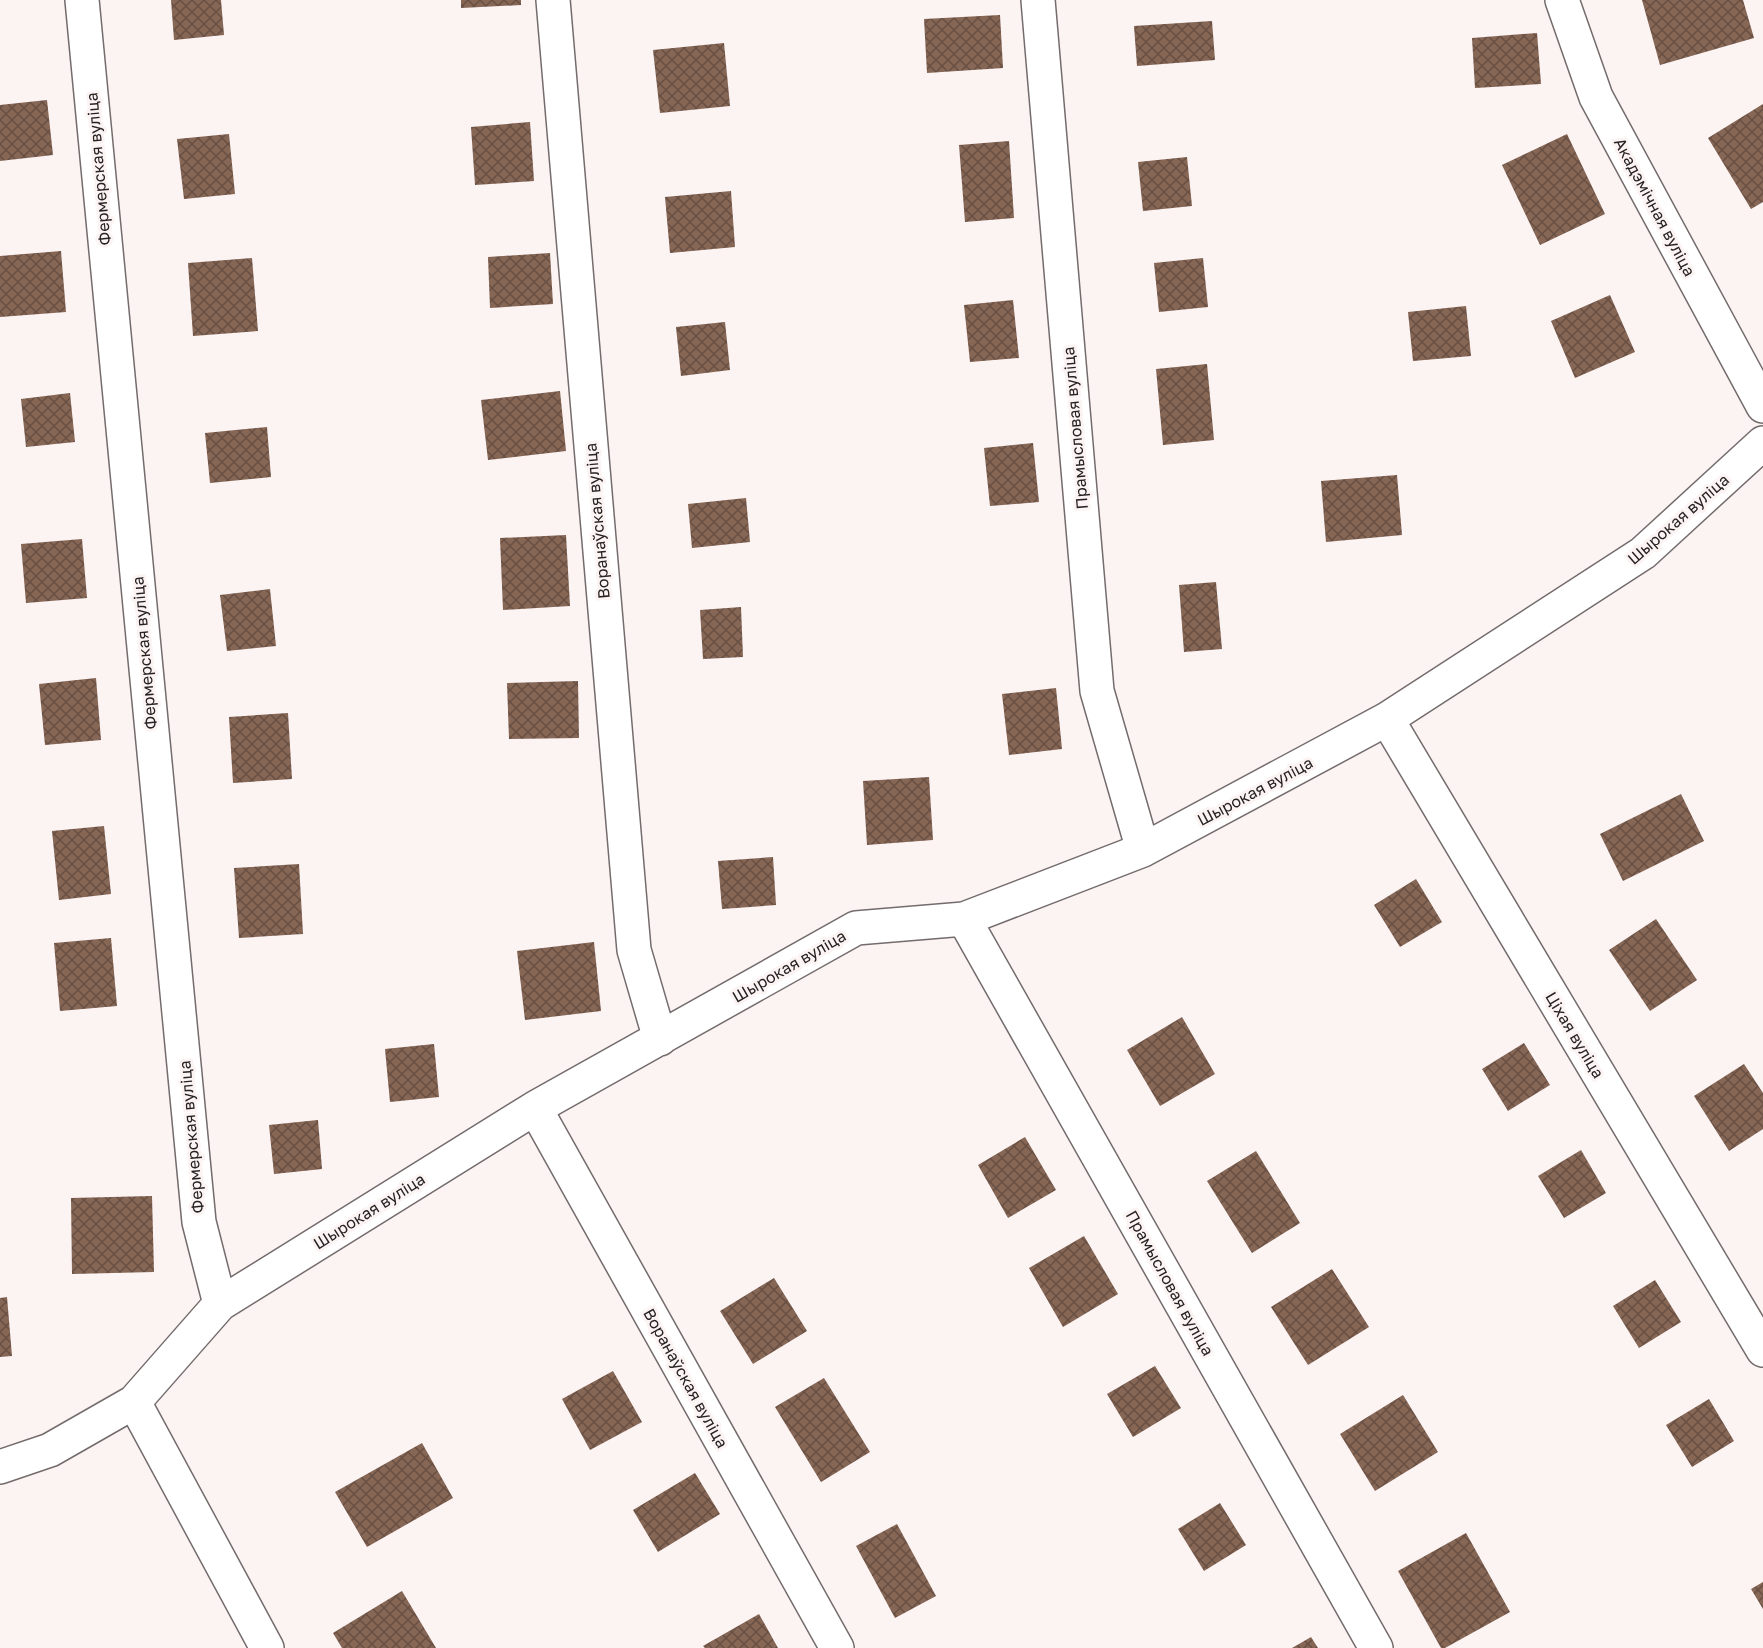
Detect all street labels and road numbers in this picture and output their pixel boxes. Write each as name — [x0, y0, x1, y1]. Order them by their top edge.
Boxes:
street label: Фермерская вуліца — [81, 92, 115, 246]
street label: Акадэмічная вуліца — [1610, 134, 1700, 280]
street label: Прамысловая вуліца — [1058, 346, 1092, 510]
street label: Воранаўская вуліца — [580, 442, 614, 600]
street label: Шырокая вуліца — [1623, 469, 1733, 569]
street label: Фермерская вуліца — [127, 576, 161, 730]
street label: Шырокая вуліца — [1194, 752, 1316, 830]
street label: Шырокая вуліца — [729, 925, 849, 1007]
street label: Ціхая вуліца — [1541, 988, 1609, 1082]
street label: Фермерская вуліца — [174, 1060, 208, 1214]
street label: Шырокая вуліца — [309, 1169, 429, 1253]
street label: Прамысловая вуліца — [1122, 1207, 1218, 1359]
street label: Воранаўская вуліца — [639, 1305, 733, 1451]

